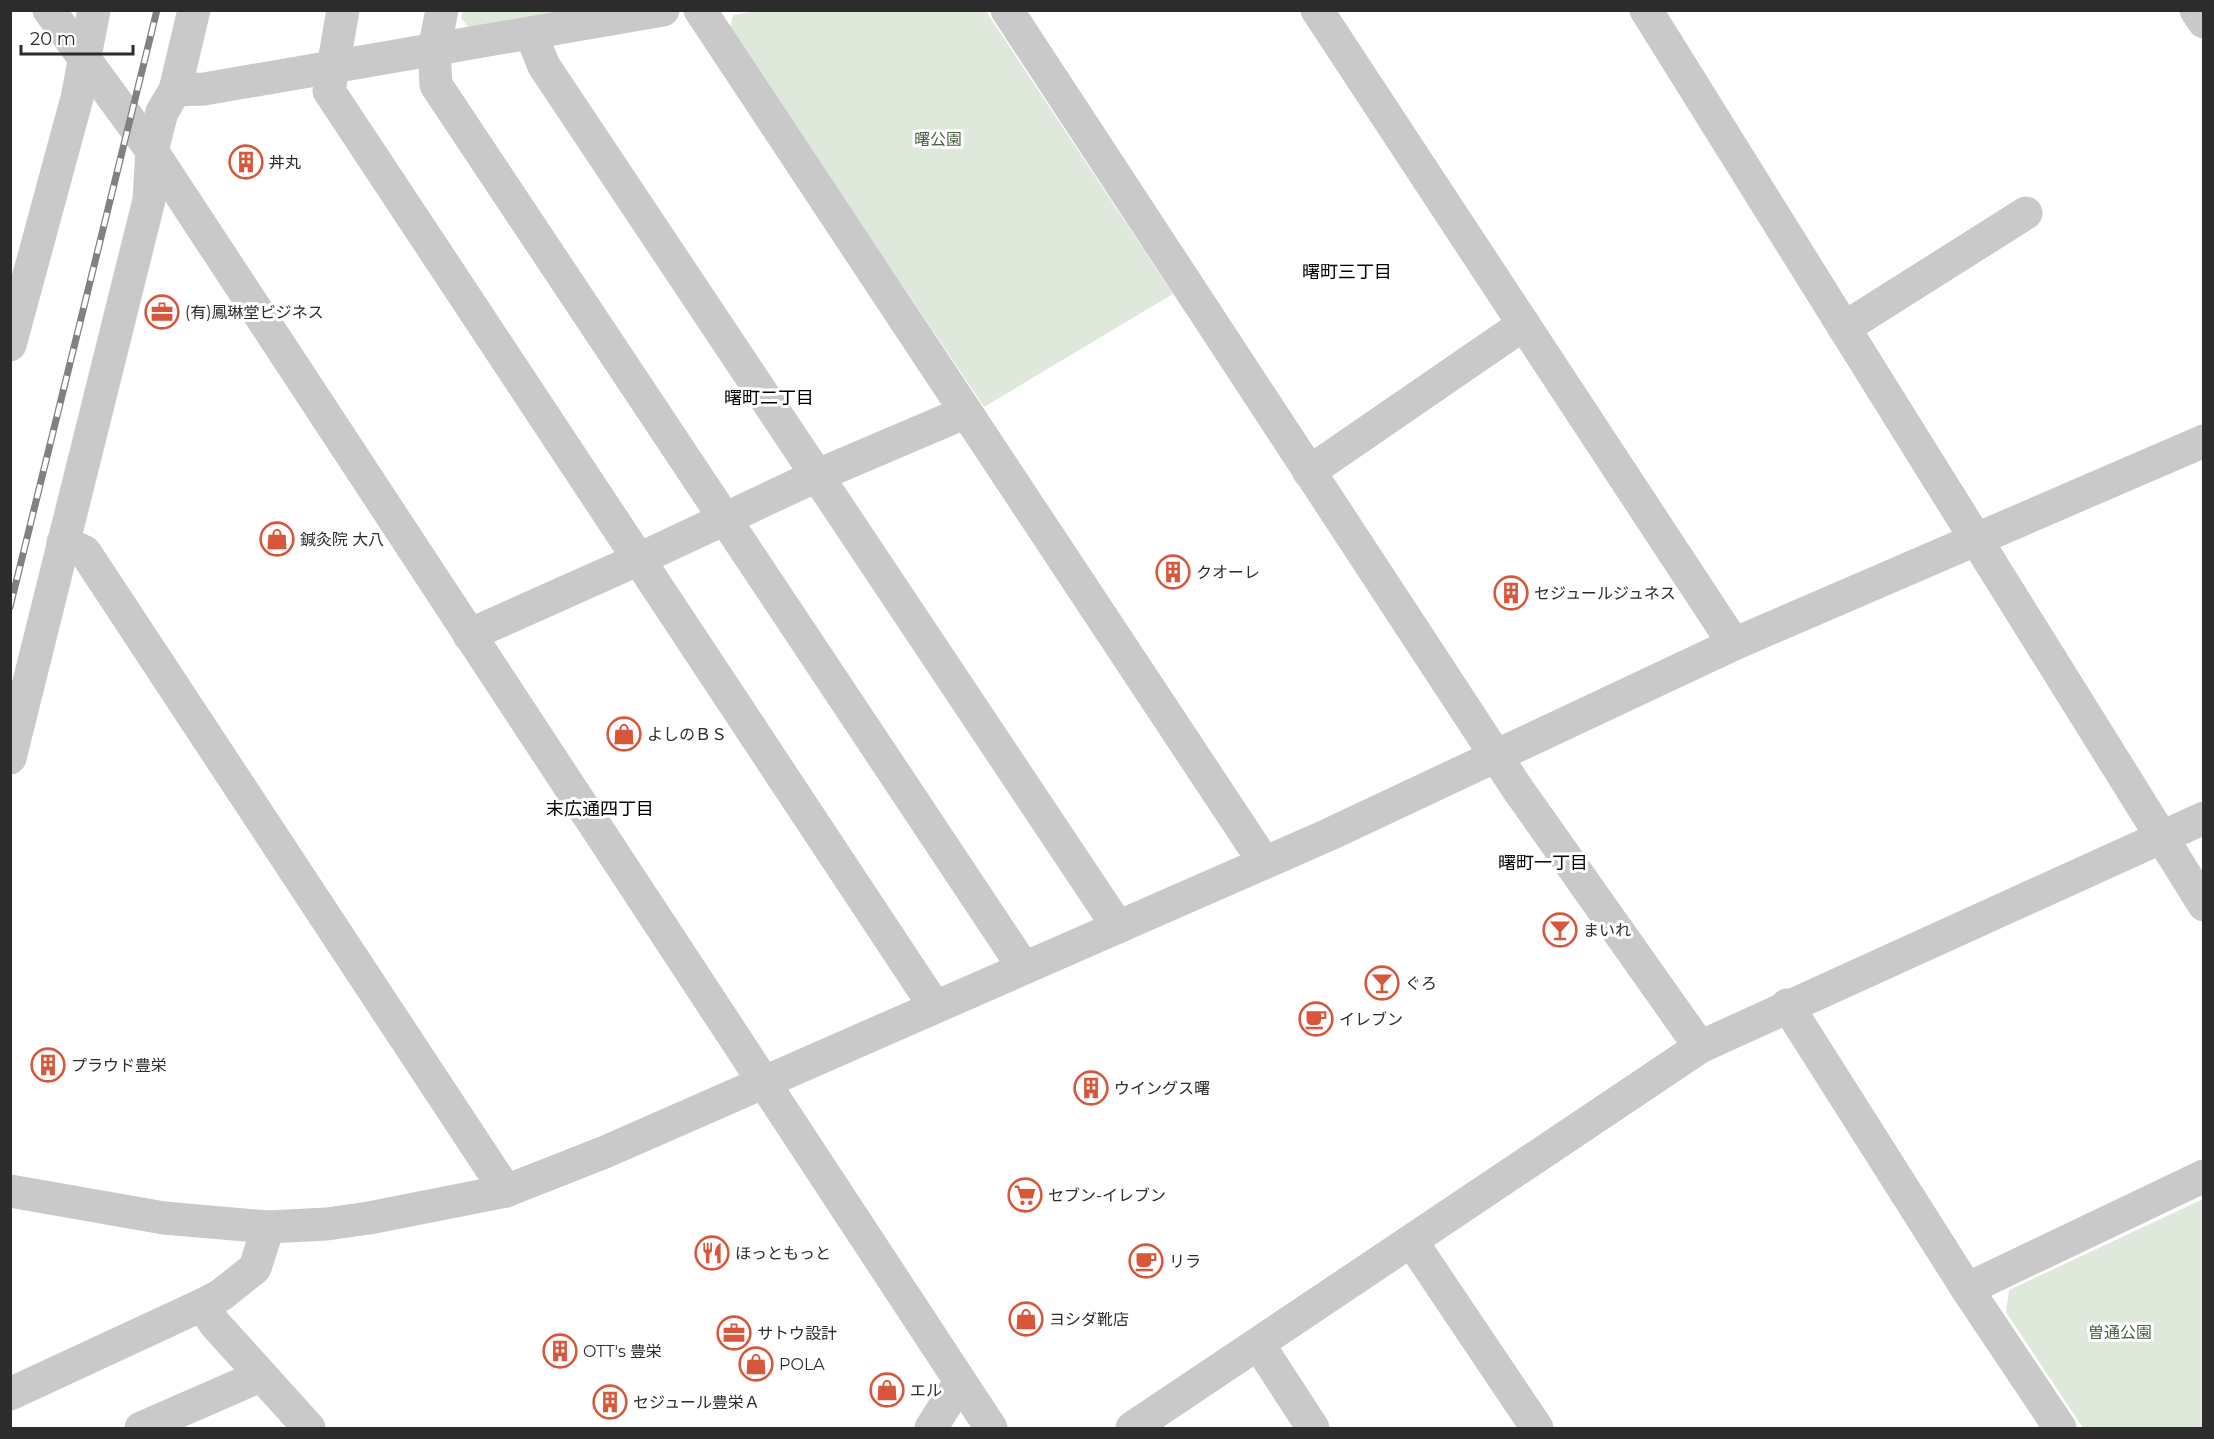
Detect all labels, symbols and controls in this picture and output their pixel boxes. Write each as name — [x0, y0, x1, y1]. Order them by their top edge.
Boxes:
scale bar — [21, 18, 134, 56]
text: 20 m — [30, 28, 76, 50]
park label: 曙公園 — [914, 130, 962, 149]
building icon: 丼丸 — [228, 144, 264, 180]
place label: 丼丸 — [269, 153, 301, 172]
district label: 曙町三丁目 — [1302, 261, 1392, 283]
office icon: (有)鳳琳堂ビジネス — [144, 294, 180, 330]
place label: (有)鳳琳堂ビジネス — [185, 303, 324, 322]
district label: 曙町二丁目 — [724, 387, 814, 409]
shop icon: 鍼灸院 大八 — [259, 521, 295, 557]
place label: 鍼灸院 大八 — [300, 530, 384, 549]
building icon: クオーレ — [1155, 554, 1191, 590]
place label: クオーレ — [1196, 563, 1260, 582]
building icon: セジュールジュネス — [1493, 575, 1529, 611]
place label: セジュールジュネス — [1534, 584, 1676, 603]
shop icon: よしのＢＳ — [606, 716, 642, 752]
place label: よしのＢＳ — [647, 725, 727, 744]
district label: 末広通四丁目 — [546, 798, 654, 820]
district label: 曙町一丁目 — [1498, 852, 1588, 874]
bar icon: まいれ — [1542, 912, 1578, 948]
place label: まいれ — [1583, 921, 1631, 940]
bar icon: ぐろ — [1364, 965, 1400, 1001]
place label: ぐろ — [1405, 974, 1437, 993]
cafe icon: イレブン — [1298, 1001, 1334, 1037]
place label: イレブン — [1339, 1010, 1403, 1029]
building icon: プラウド豊栄 — [30, 1047, 66, 1083]
place label: プラウド豊栄 — [71, 1056, 167, 1075]
building icon: ウイングス曙 — [1073, 1070, 1109, 1106]
place label: ウイングス曙 — [1114, 1079, 1210, 1098]
supermarket icon: セブン-イレブン — [1007, 1177, 1043, 1213]
place label: セブン-イレブン — [1048, 1186, 1166, 1205]
restaurant icon: ほっともっと — [694, 1235, 730, 1271]
cafe icon: リラ — [1128, 1243, 1164, 1279]
place label: ほっともっと — [735, 1244, 831, 1263]
place label: リラ — [1169, 1252, 1201, 1271]
shop icon: ヨシダ靴店 — [1008, 1301, 1044, 1337]
place label: ヨシダ靴店 — [1049, 1310, 1129, 1329]
office icon: サトウ設計 — [716, 1315, 752, 1351]
park label: 曽通公園 — [2088, 1323, 2152, 1342]
place label: サトウ設計 — [757, 1324, 837, 1343]
building icon: OTT's 豊栄 — [542, 1333, 578, 1369]
place label: OTT's 豊栄 — [583, 1342, 662, 1361]
shop icon: POLA — [738, 1346, 774, 1382]
place label: POLA — [779, 1355, 825, 1374]
shop icon: エル — [869, 1372, 905, 1408]
place label: エル — [910, 1381, 942, 1400]
building icon: セジュール豊栄Ａ — [592, 1384, 628, 1420]
place label: セジュール豊栄Ａ — [633, 1393, 760, 1412]

